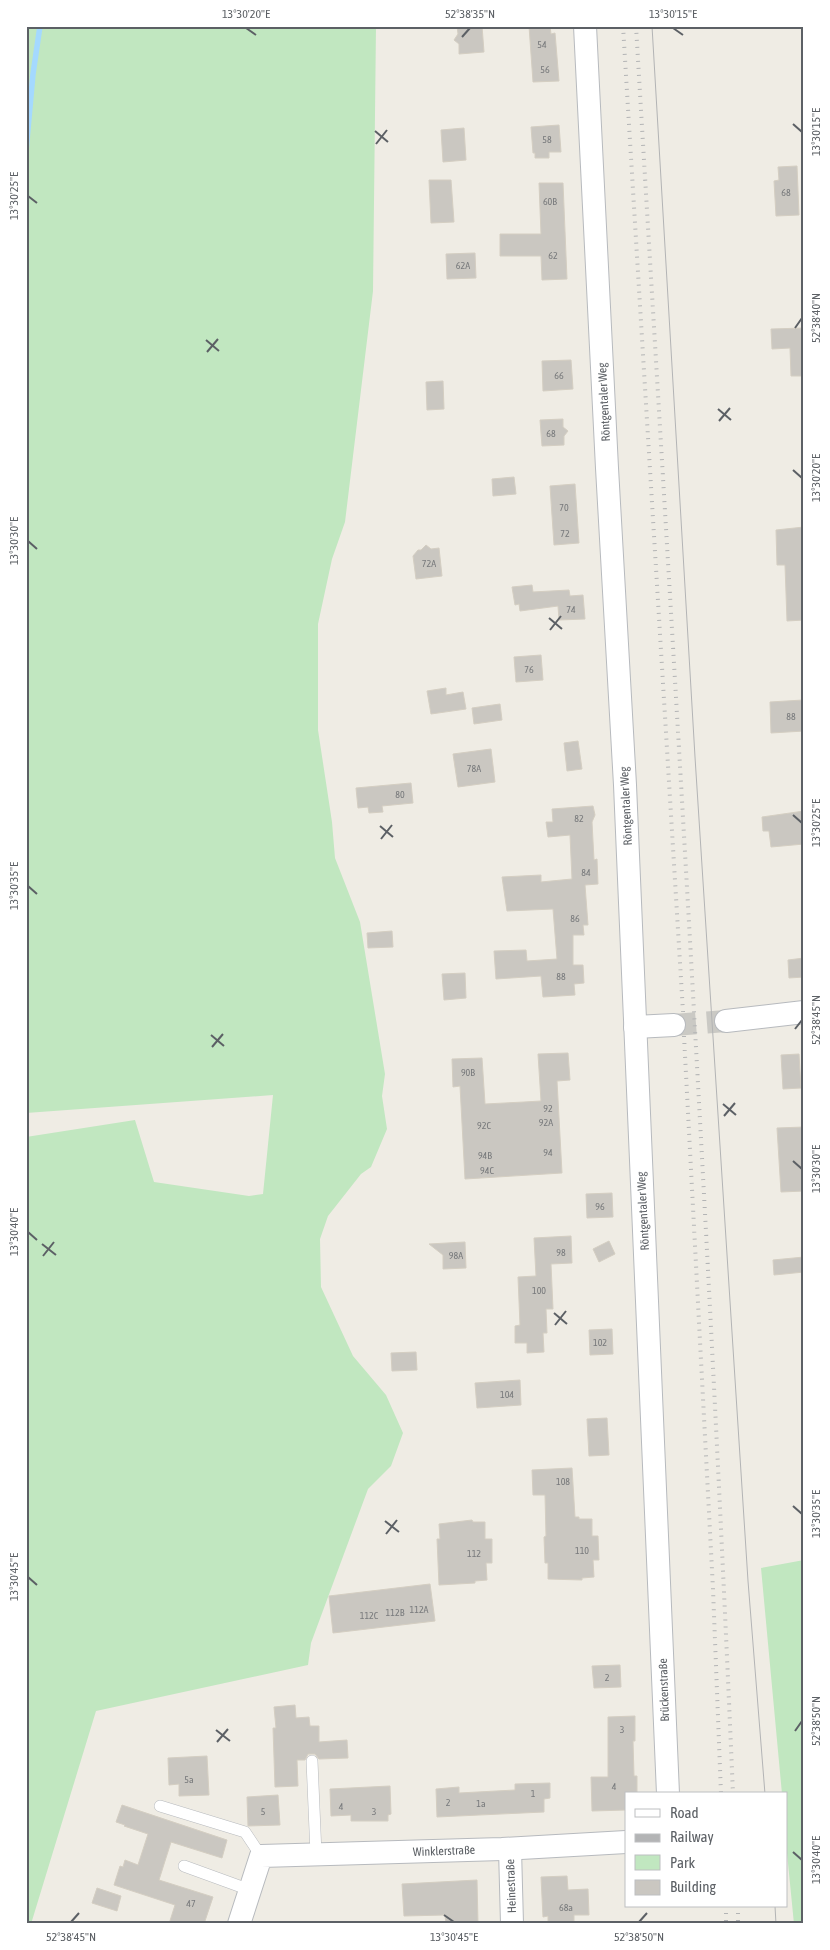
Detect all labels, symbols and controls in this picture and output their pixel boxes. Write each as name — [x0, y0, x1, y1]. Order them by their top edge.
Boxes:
text: 13°30'20"E — [222, 7, 270, 21]
text: 52°38'35"N — [445, 7, 495, 21]
text: 13°30'15"E — [649, 7, 697, 21]
house number: 54 — [537, 39, 547, 50]
house number: 56 — [540, 64, 550, 75]
text: 13°30'15"E — [809, 108, 823, 156]
house number: 58 — [542, 134, 552, 145]
text: 13°30'25"E — [7, 172, 21, 220]
house number: 68 — [781, 187, 791, 198]
house number: 60B — [543, 196, 557, 207]
house number: 62 — [548, 250, 558, 261]
house number: 62A — [456, 260, 470, 271]
text: 52°38'40"N — [809, 293, 823, 343]
street label: Röntgentaler Weg — [595, 361, 613, 442]
house number: 66 — [554, 370, 564, 381]
house number: 68 — [546, 428, 556, 439]
text: 13°30'20"E — [809, 454, 823, 502]
house number: 70 — [559, 502, 569, 513]
text: 13°30'30"E — [7, 517, 21, 565]
house number: 72 — [560, 528, 570, 539]
house number: 72A — [422, 558, 436, 569]
house number: 74 — [566, 604, 576, 615]
house number: 76 — [524, 664, 534, 675]
house number: 88 — [786, 711, 796, 722]
house number: 78A — [467, 763, 481, 774]
street label: Röntgentaler Weg — [617, 765, 635, 846]
house number: 80 — [395, 789, 405, 800]
text: 13°30'25"E — [809, 799, 823, 847]
house number: 82 — [574, 813, 584, 824]
text: 13°30'35"E — [7, 862, 21, 910]
house number: 84 — [581, 867, 591, 878]
house number: 86 — [570, 913, 580, 924]
house number: 88 — [556, 971, 566, 982]
text: 52°38'45"N — [809, 995, 823, 1045]
house number: 90B — [461, 1067, 475, 1078]
house number: 92 — [543, 1103, 553, 1114]
house number: 92A — [539, 1117, 553, 1128]
house number: 92C — [477, 1120, 491, 1131]
text: 13°30'30"E — [809, 1145, 823, 1193]
house number: 94 — [543, 1147, 553, 1158]
house number: 94B — [478, 1150, 492, 1161]
house number: 94C — [480, 1165, 494, 1176]
street label: Röntgentaler Weg — [634, 1170, 652, 1251]
house number: 96 — [595, 1201, 605, 1212]
text: 13°30'40"E — [7, 1208, 21, 1256]
house number: 98 — [556, 1247, 566, 1258]
house number: 98A — [449, 1250, 463, 1261]
house number: 100 — [532, 1285, 546, 1296]
house number: 102 — [593, 1337, 607, 1348]
house number: 104 — [500, 1389, 514, 1400]
house number: 108 — [556, 1476, 570, 1487]
text: 13°30'35"E — [809, 1490, 823, 1538]
house number: 110 — [575, 1545, 589, 1556]
house number: 112 — [467, 1548, 481, 1559]
text: 13°30'45"E — [7, 1553, 21, 1601]
house number: 112A — [410, 1604, 429, 1615]
house number: 112B — [386, 1607, 405, 1618]
house number: 112C — [360, 1610, 379, 1621]
street label: Brückenstraße — [656, 1658, 672, 1722]
house number: 2 — [605, 1672, 610, 1683]
text: 52°38'50"N — [809, 1696, 823, 1746]
house number: 3 — [620, 1724, 625, 1735]
house number: 5a — [184, 1774, 194, 1785]
house number: 4 — [612, 1781, 617, 1792]
house number: 1 — [531, 1788, 536, 1799]
legend — [625, 1792, 788, 1908]
house number: 2 — [446, 1797, 451, 1808]
house number: 1a — [476, 1798, 486, 1809]
house number: 4 — [339, 1801, 344, 1812]
text: Road — [670, 1804, 699, 1821]
house number: 5 — [261, 1806, 266, 1817]
house number: 3 — [372, 1806, 377, 1817]
text: Railway — [670, 1828, 714, 1845]
text: 13°30'40"E — [809, 1836, 823, 1884]
street label: Winklerstraße — [413, 1843, 475, 1859]
text: Park — [670, 1854, 695, 1871]
street label: Heinestraße — [503, 1859, 519, 1913]
text: Building — [670, 1878, 716, 1895]
house number: 47 — [186, 1898, 196, 1909]
house number: 68a — [559, 1902, 573, 1913]
text: 52°38'45"N — [46, 1930, 96, 1944]
text: 13°30'45"E — [430, 1930, 478, 1944]
text: 52°38'50"N — [614, 1930, 664, 1944]

